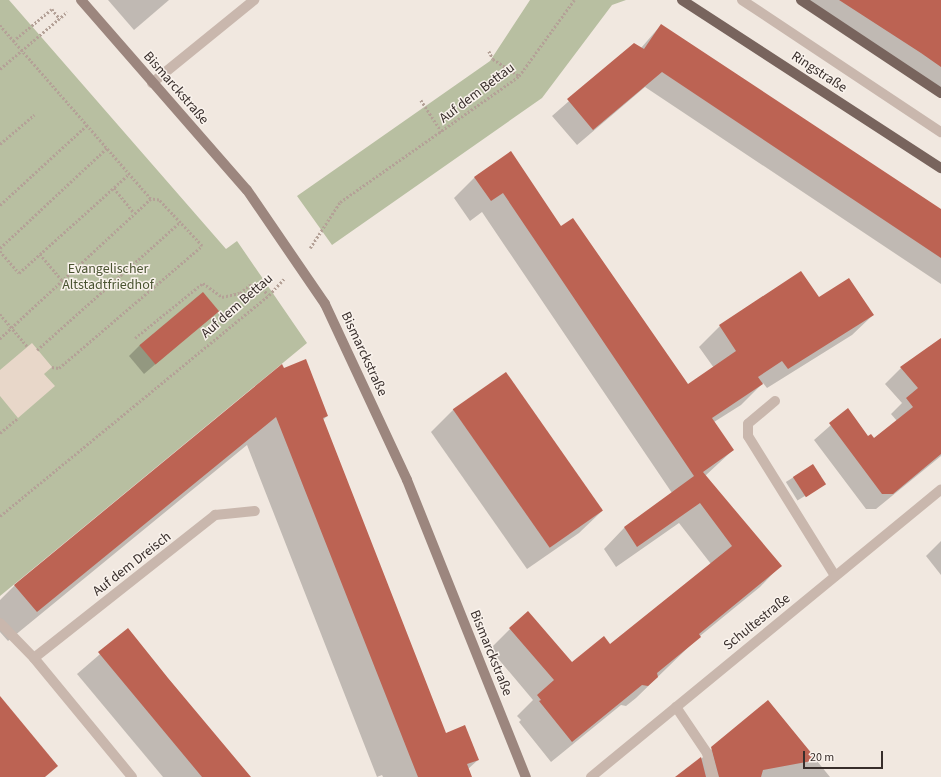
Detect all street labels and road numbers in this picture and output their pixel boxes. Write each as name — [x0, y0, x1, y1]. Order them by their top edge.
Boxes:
street label: Bismarckstraße — [140, 48, 212, 128]
street label: Ringstraße — [788, 48, 850, 96]
street label: Auf dem Bettau — [436, 59, 518, 127]
street label: Auf dem Bettau — [198, 270, 276, 342]
street label: Bismarckstraße — [337, 309, 391, 399]
street label: Auf dem Dreisch — [90, 528, 174, 600]
street label: Schultestraße — [720, 590, 794, 654]
street label: Bismarckstraße — [466, 608, 516, 698]

